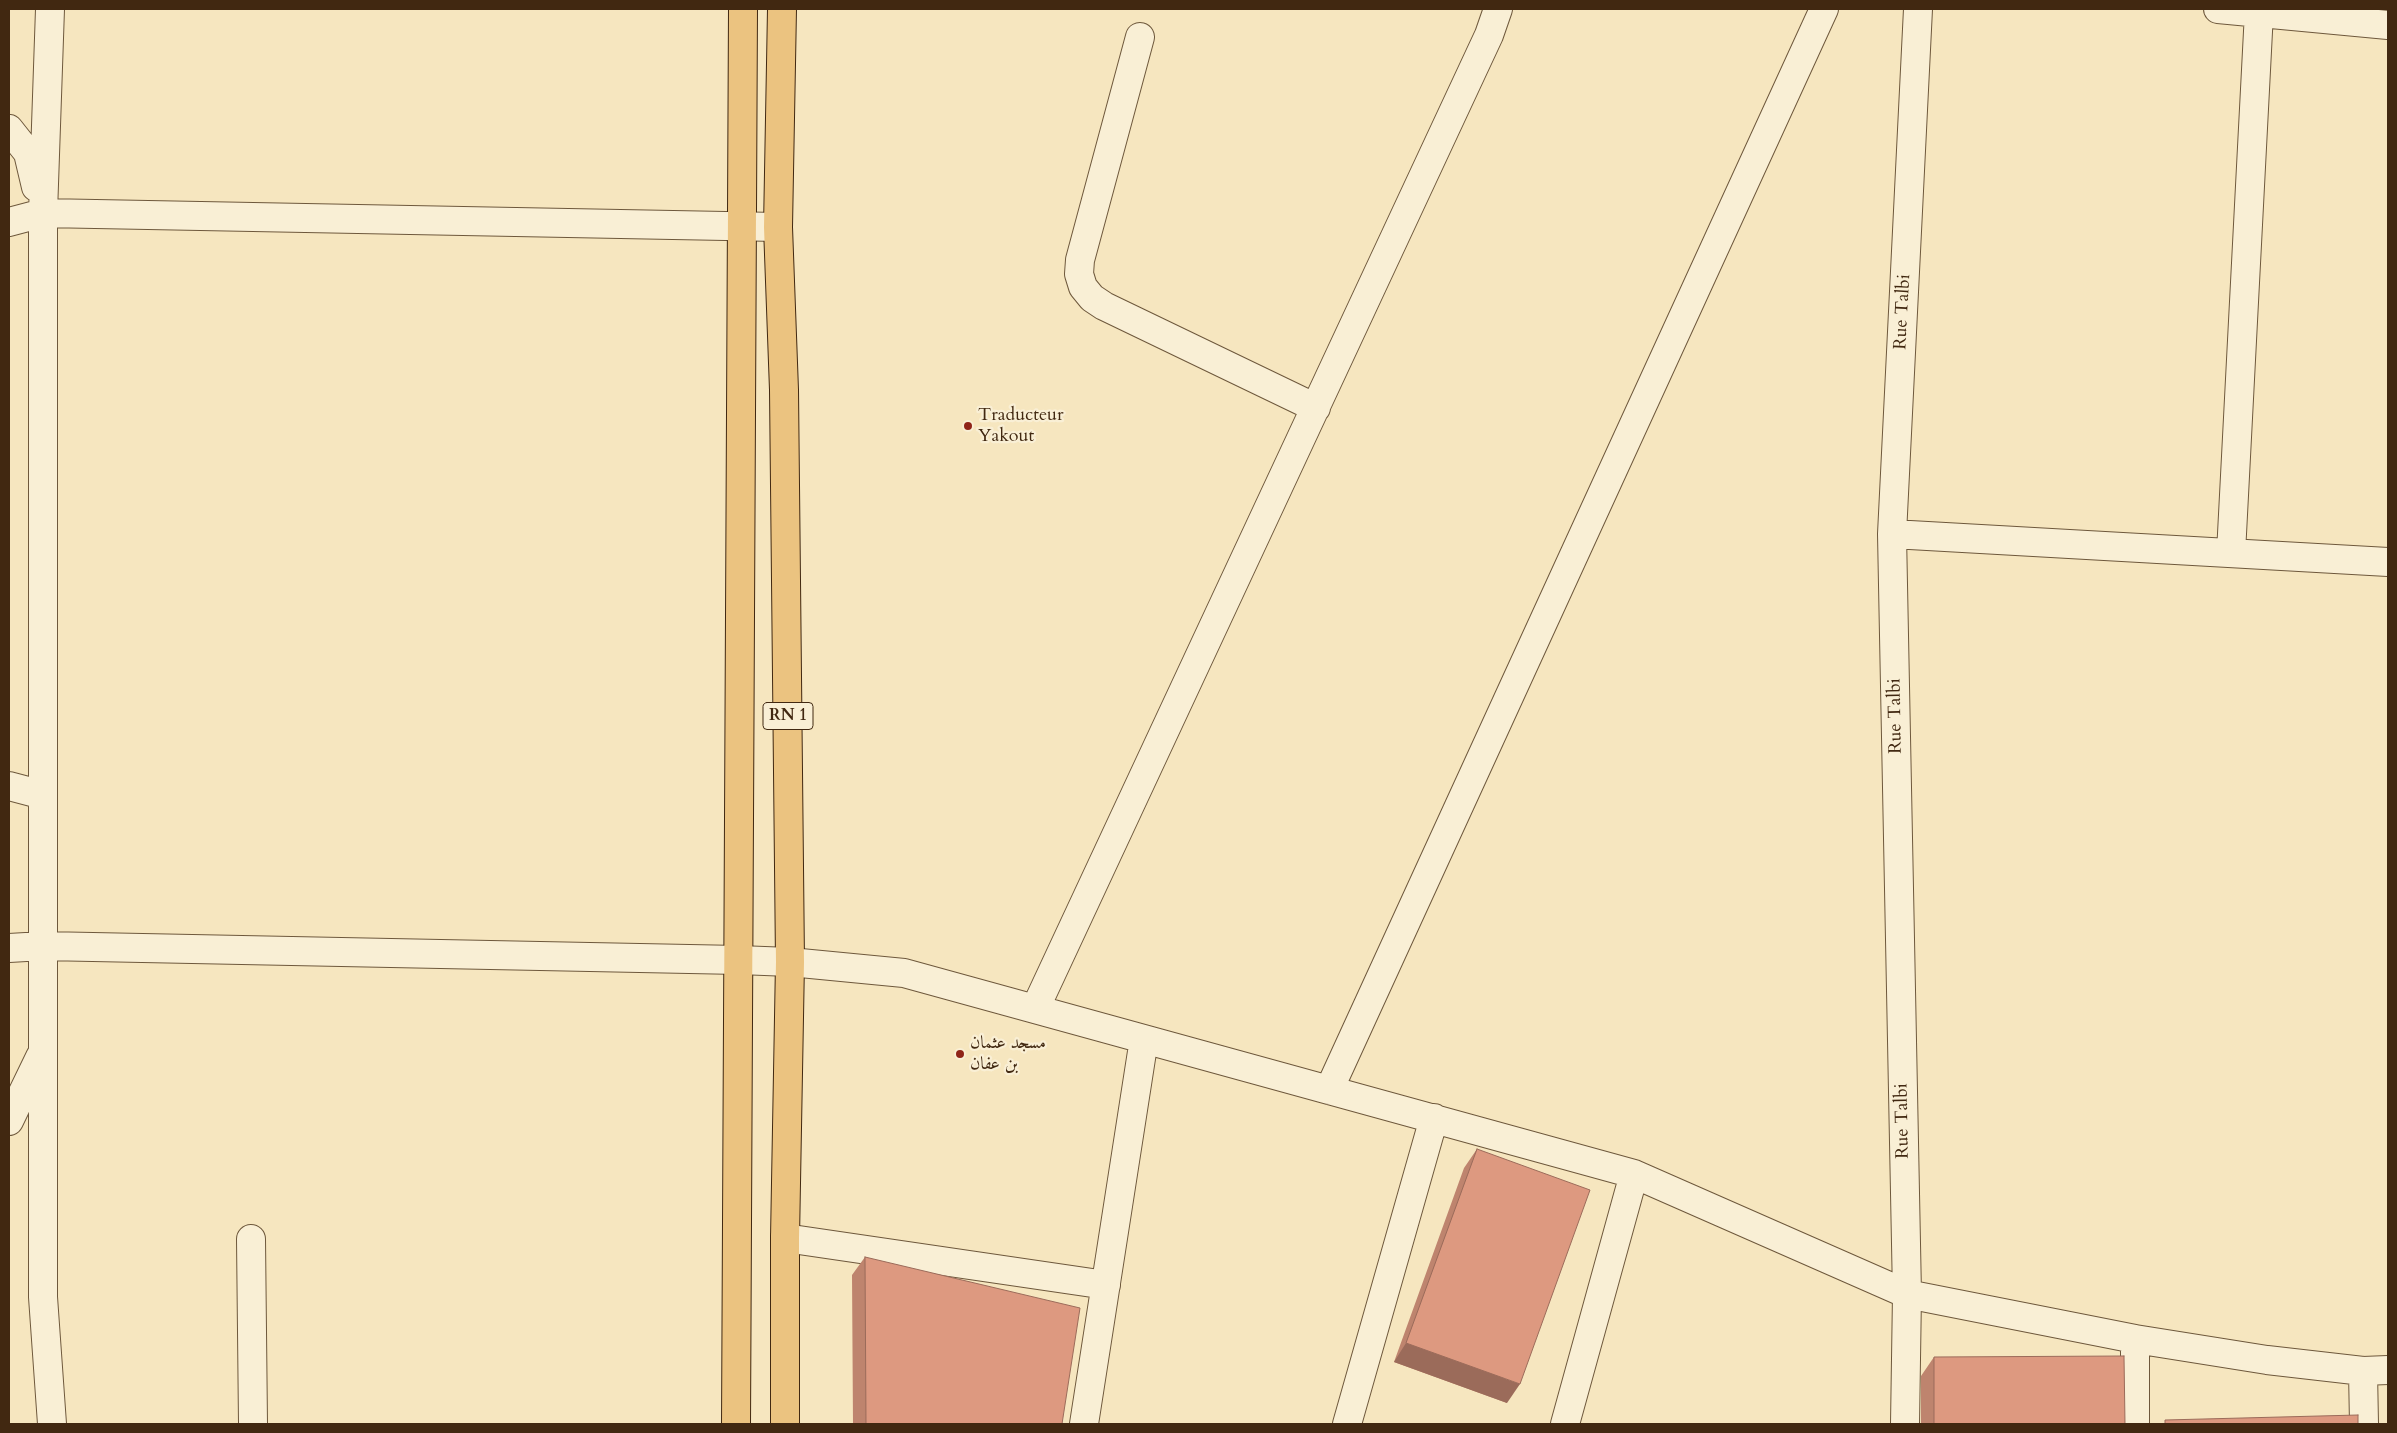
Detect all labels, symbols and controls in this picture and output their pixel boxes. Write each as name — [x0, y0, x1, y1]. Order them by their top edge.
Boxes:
street label: Rue Talbi — [1890, 274, 1916, 350]
place label: Traducteur Yakout — [978, 405, 1064, 448]
marker: Traducteur Yakout — [962, 420, 974, 432]
street label: Rue Talbi — [1885, 678, 1907, 754]
road number: RN 1 — [763, 702, 813, 729]
place label: مسجد عثمان بن عفان — [970, 1033, 1046, 1076]
marker: مسجد عثمان بن عفان — [954, 1048, 966, 1060]
street label: Rue Talbi — [1892, 1083, 1914, 1159]

